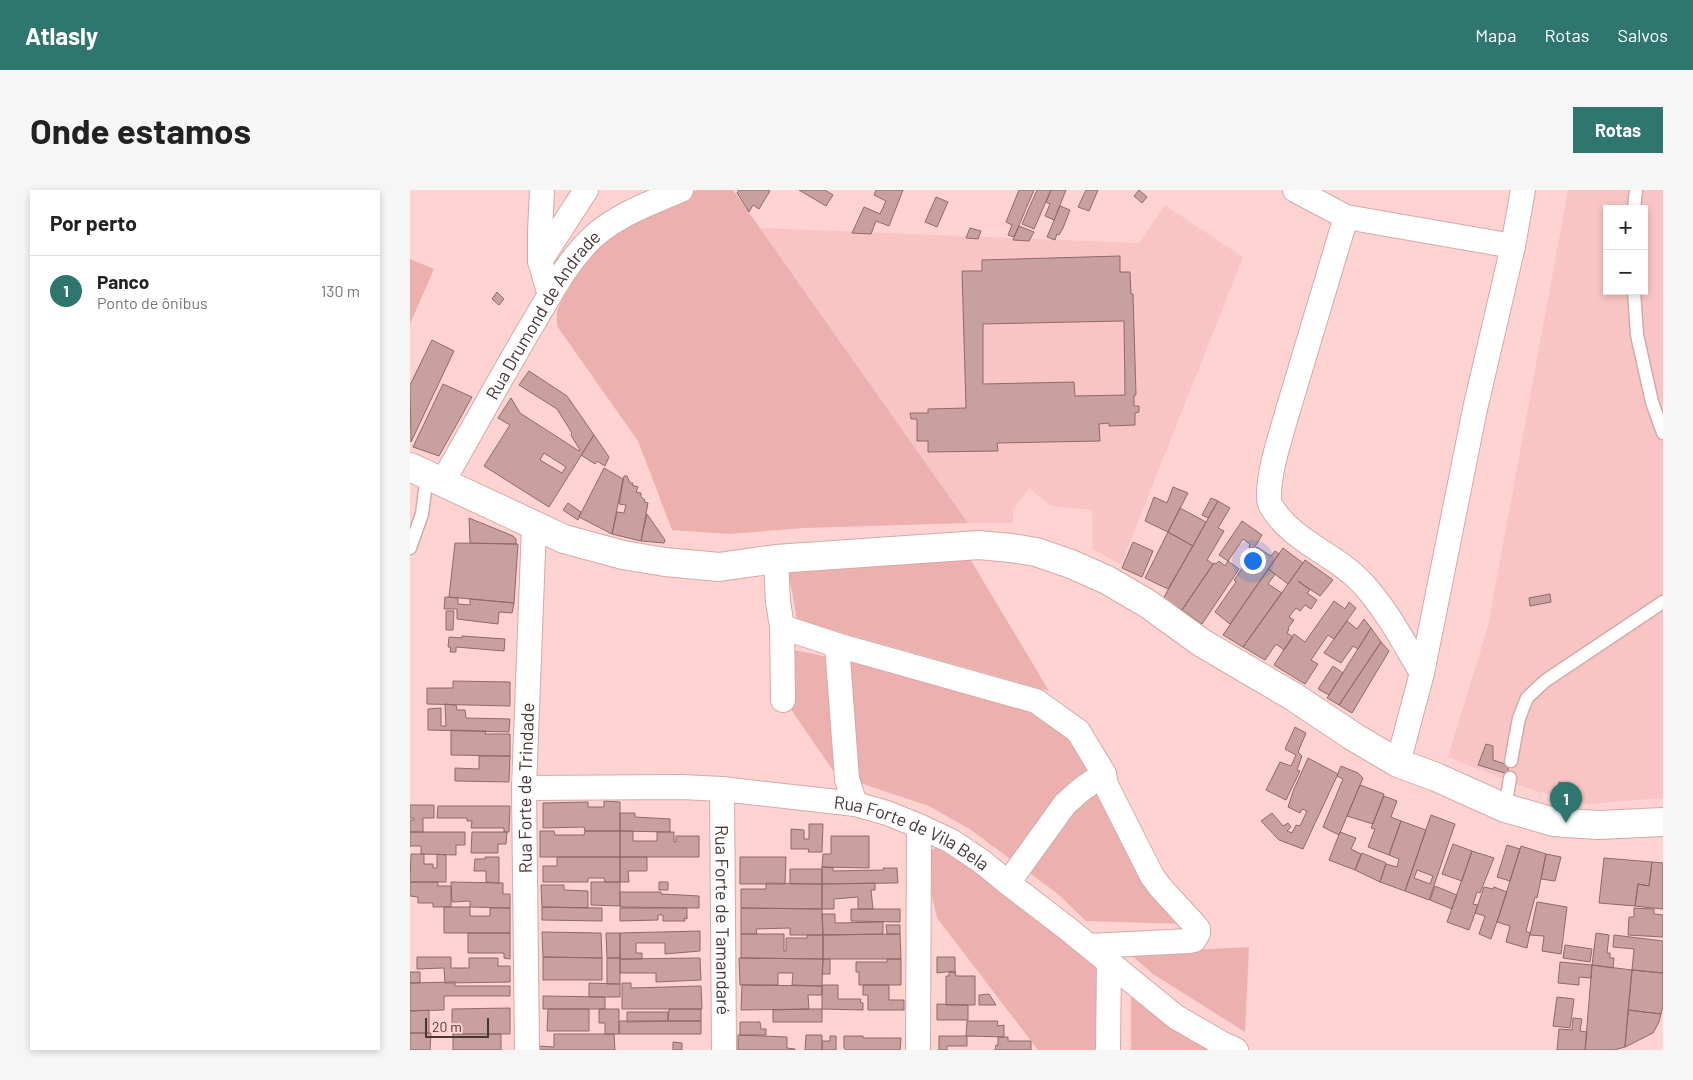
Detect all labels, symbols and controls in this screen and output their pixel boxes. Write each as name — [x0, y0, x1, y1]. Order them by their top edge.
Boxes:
text: Atlasly — [25, 21, 98, 50]
text: Mapa — [1475, 24, 1516, 46]
text: Rotas — [1544, 24, 1589, 46]
text: Salvos — [1617, 24, 1668, 46]
button: Rotas — [1573, 107, 1663, 153]
text: Onde estamos — [30, 109, 251, 151]
map controls — [1603, 205, 1648, 295]
button: + — [1603, 205, 1648, 250]
text: Por perto — [50, 210, 137, 235]
street label: Rua Drumond de Andrade — [480, 225, 604, 403]
button: − — [1603, 250, 1648, 295]
text: Panco — [97, 270, 149, 293]
text: 1 — [63, 281, 69, 300]
text: 130 m — [321, 281, 360, 300]
text: Ponto de ônibus — [97, 293, 208, 312]
your location — [1240, 548, 1266, 574]
street label: Rua Forte de Trindade — [513, 702, 538, 873]
pin: 1 — [1550, 782, 1582, 823]
street label: Rua Forte de Vila Bela — [833, 791, 994, 875]
street label: Rua Forte de Tamandaré — [711, 825, 735, 1015]
scale bar — [425, 1015, 489, 1038]
text: 20 m — [432, 1018, 462, 1035]

